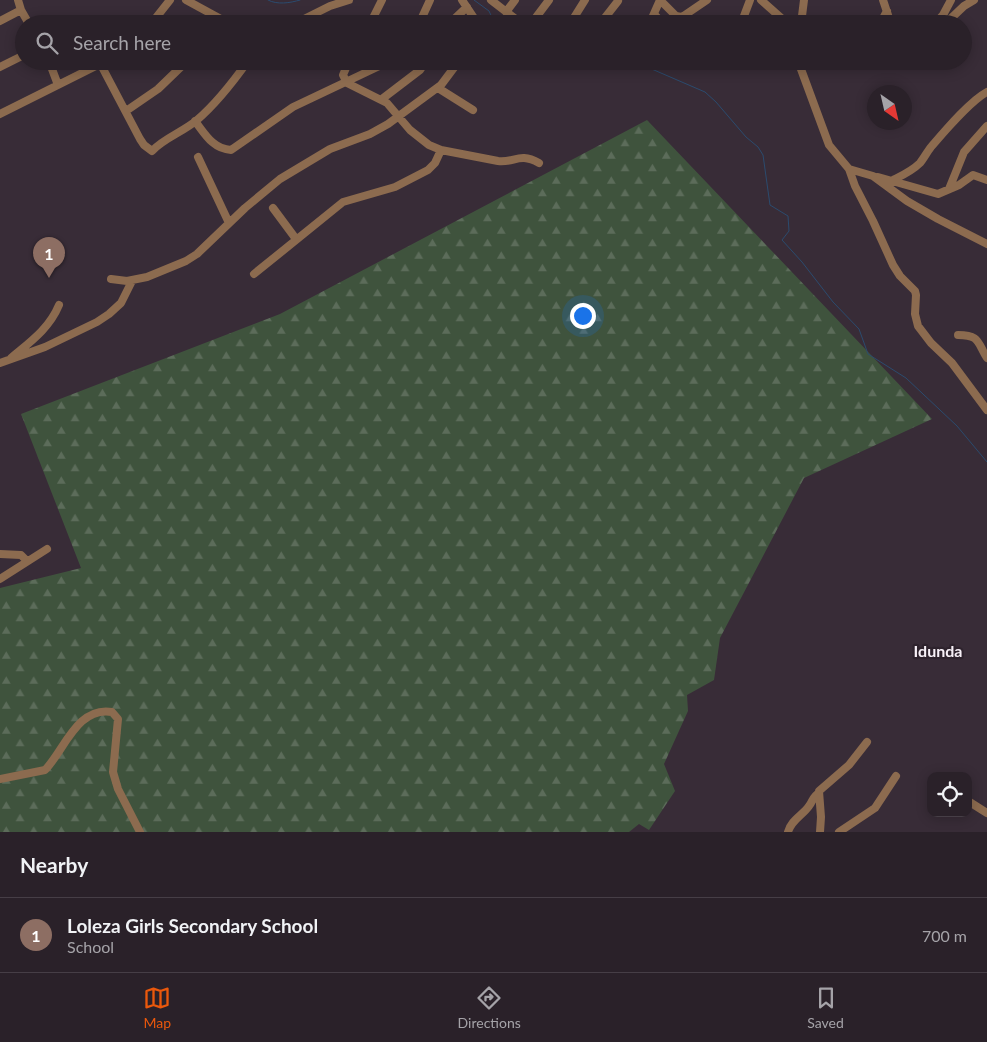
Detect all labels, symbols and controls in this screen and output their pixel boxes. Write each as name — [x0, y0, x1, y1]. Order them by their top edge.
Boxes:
search box — [15, 15, 972, 70]
icon: search — [33, 29, 61, 57]
text: Search here — [73, 31, 171, 54]
north arrow — [867, 85, 912, 130]
pin: 1 — [33, 237, 65, 278]
your location — [570, 303, 596, 329]
district label: Idunda — [914, 641, 962, 660]
map controls — [927, 772, 972, 817]
button: locate — [927, 772, 972, 817]
text: Nearby — [20, 852, 88, 877]
text: Loleza Girls Secondary School — [67, 914, 318, 937]
text: 1 — [31, 926, 41, 945]
text: 700 m — [922, 926, 967, 945]
text: School — [67, 937, 114, 956]
tab: Map — [143, 984, 171, 1031]
tab: Directions — [458, 984, 521, 1031]
tab: Saved — [807, 984, 844, 1031]

